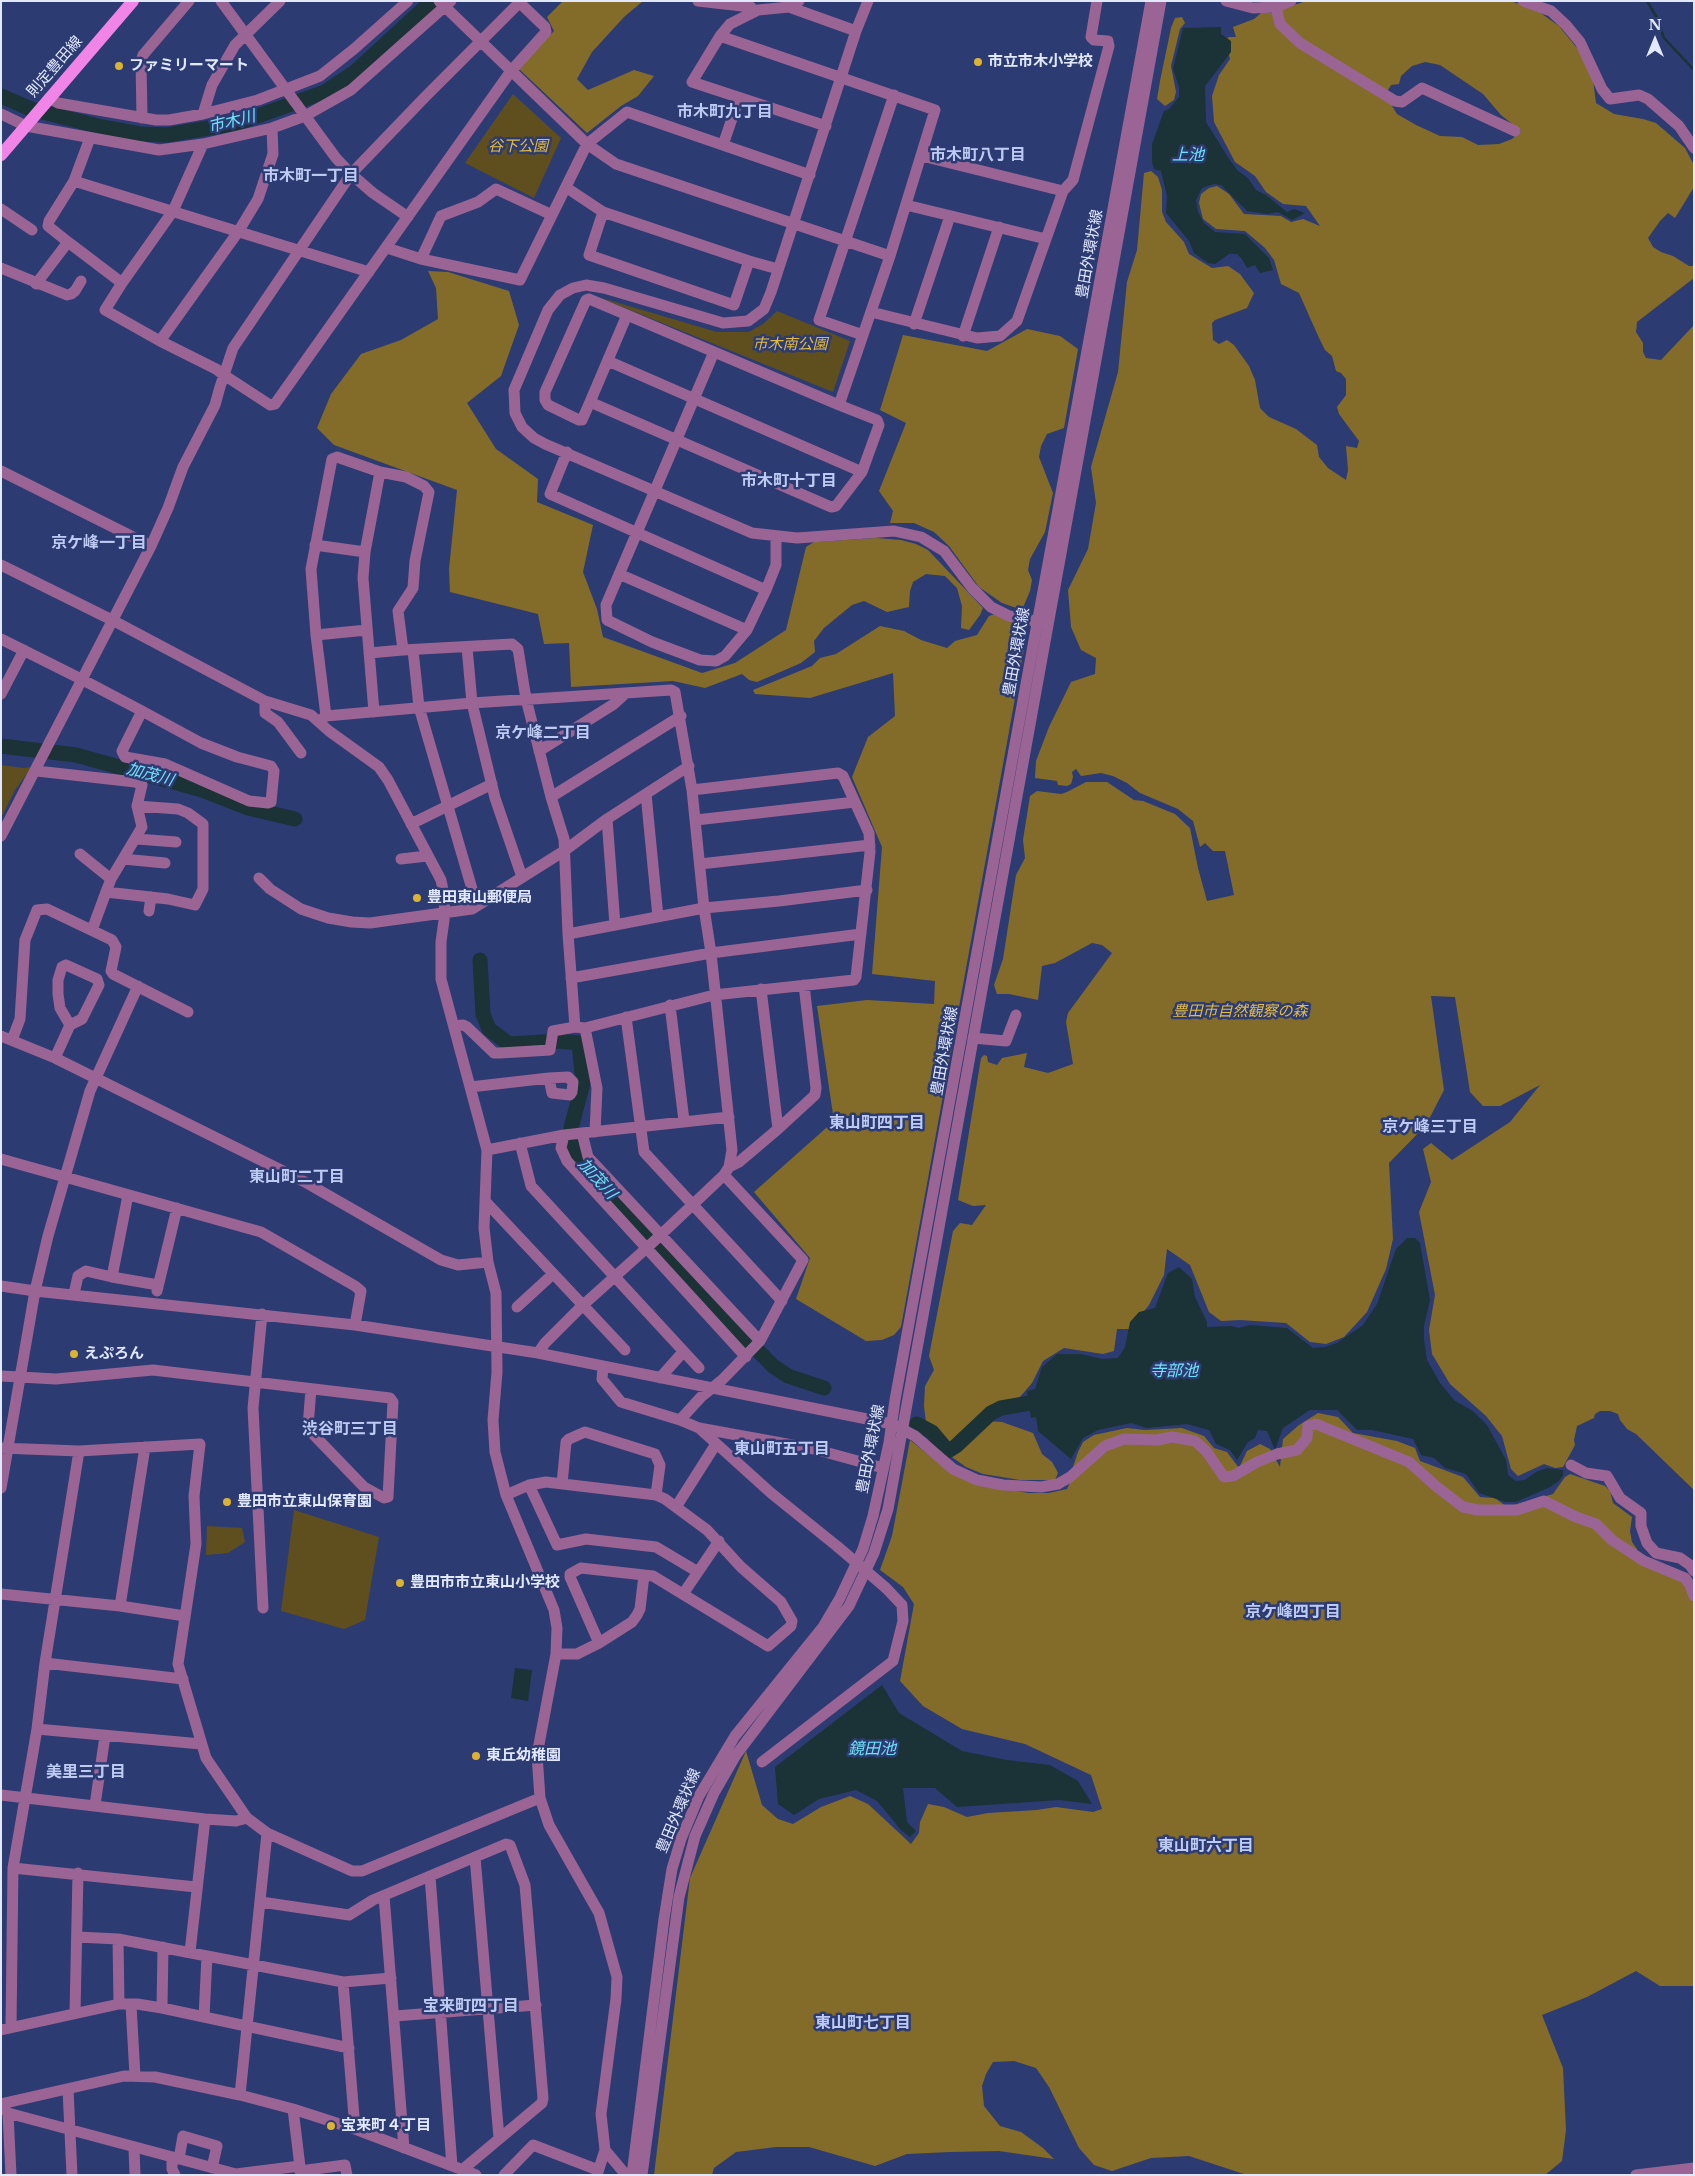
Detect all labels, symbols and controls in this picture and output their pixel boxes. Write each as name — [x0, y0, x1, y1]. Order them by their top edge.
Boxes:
north arrow — [1630, 15, 1680, 65]
text: N — [1648, 16, 1662, 34]
street label: 則定豊田線 — [24, 33, 86, 101]
place label: 市立市木小学校 — [988, 53, 1093, 71]
marker: 市立市木小学校 — [972, 56, 984, 68]
place label: ファミリーマート — [129, 57, 249, 75]
marker: ファミリーマート — [113, 60, 125, 72]
district label: 市木町九丁目 — [677, 102, 773, 122]
water label: 市木川 — [206, 107, 258, 137]
park label: 谷下公園 — [488, 138, 548, 156]
district label: 市木町八丁目 — [930, 145, 1026, 165]
water label: 上池 — [1172, 145, 1204, 165]
district label: 市木町一丁目 — [263, 166, 359, 186]
street label: 豊田外環状線 — [1073, 208, 1107, 300]
park label: 市木南公園 — [753, 336, 827, 354]
district label: 市木町十丁目 — [741, 471, 837, 491]
district label: 京ケ峰一丁目 — [51, 533, 147, 553]
street label: 豊田外環状線 — [1000, 606, 1034, 698]
district label: 京ケ峰二丁目 — [495, 723, 591, 743]
water label: 加茂川 — [124, 760, 176, 790]
place label: 豊田東山郵便局 — [427, 889, 532, 907]
marker: 豊田東山郵便局 — [411, 892, 423, 904]
park label: 豊田市自然観察の森 — [1173, 1003, 1307, 1021]
street label: 豊田外環状線 — [928, 1005, 962, 1097]
district label: 東山町四丁目 — [829, 1113, 925, 1133]
district label: 京ケ峰三丁目 — [1382, 1117, 1478, 1137]
water label: 加茂川 — [574, 1155, 620, 1203]
district label: 東山町二丁目 — [249, 1167, 345, 1187]
place label: えぷろん — [84, 1345, 144, 1363]
marker: えぷろん — [68, 1348, 80, 1360]
water label: 寺部池 — [1150, 1361, 1198, 1381]
street label: 豊田外環状線 — [854, 1403, 888, 1495]
district label: 渋谷町三丁目 — [302, 1419, 398, 1439]
district label: 東山町五丁目 — [734, 1439, 830, 1459]
place label: 豊田市立東山保育園 — [237, 1493, 372, 1511]
marker: 豊田市立東山保育園 — [221, 1496, 233, 1508]
place label: 豊田市市立東山小学校 — [410, 1574, 560, 1592]
marker: 豊田市市立東山小学校 — [394, 1577, 406, 1589]
district label: 京ケ峰四丁目 — [1245, 1602, 1341, 1622]
water label: 鏡田池 — [848, 1739, 896, 1759]
place label: 東丘幼稚園 — [486, 1747, 561, 1765]
marker: 東丘幼稚園 — [470, 1750, 482, 1762]
district label: 美里三丁目 — [46, 1762, 126, 1782]
street label: 豊田外環状線 — [653, 1766, 705, 1856]
district label: 東山町六丁目 — [1158, 1836, 1254, 1856]
district label: 宝来町四丁目 — [423, 1996, 519, 2016]
district label: 東山町七丁目 — [815, 2013, 911, 2033]
place label: 宝来町４丁目 — [341, 2117, 431, 2135]
marker: 宝来町４丁目 — [325, 2120, 337, 2132]

